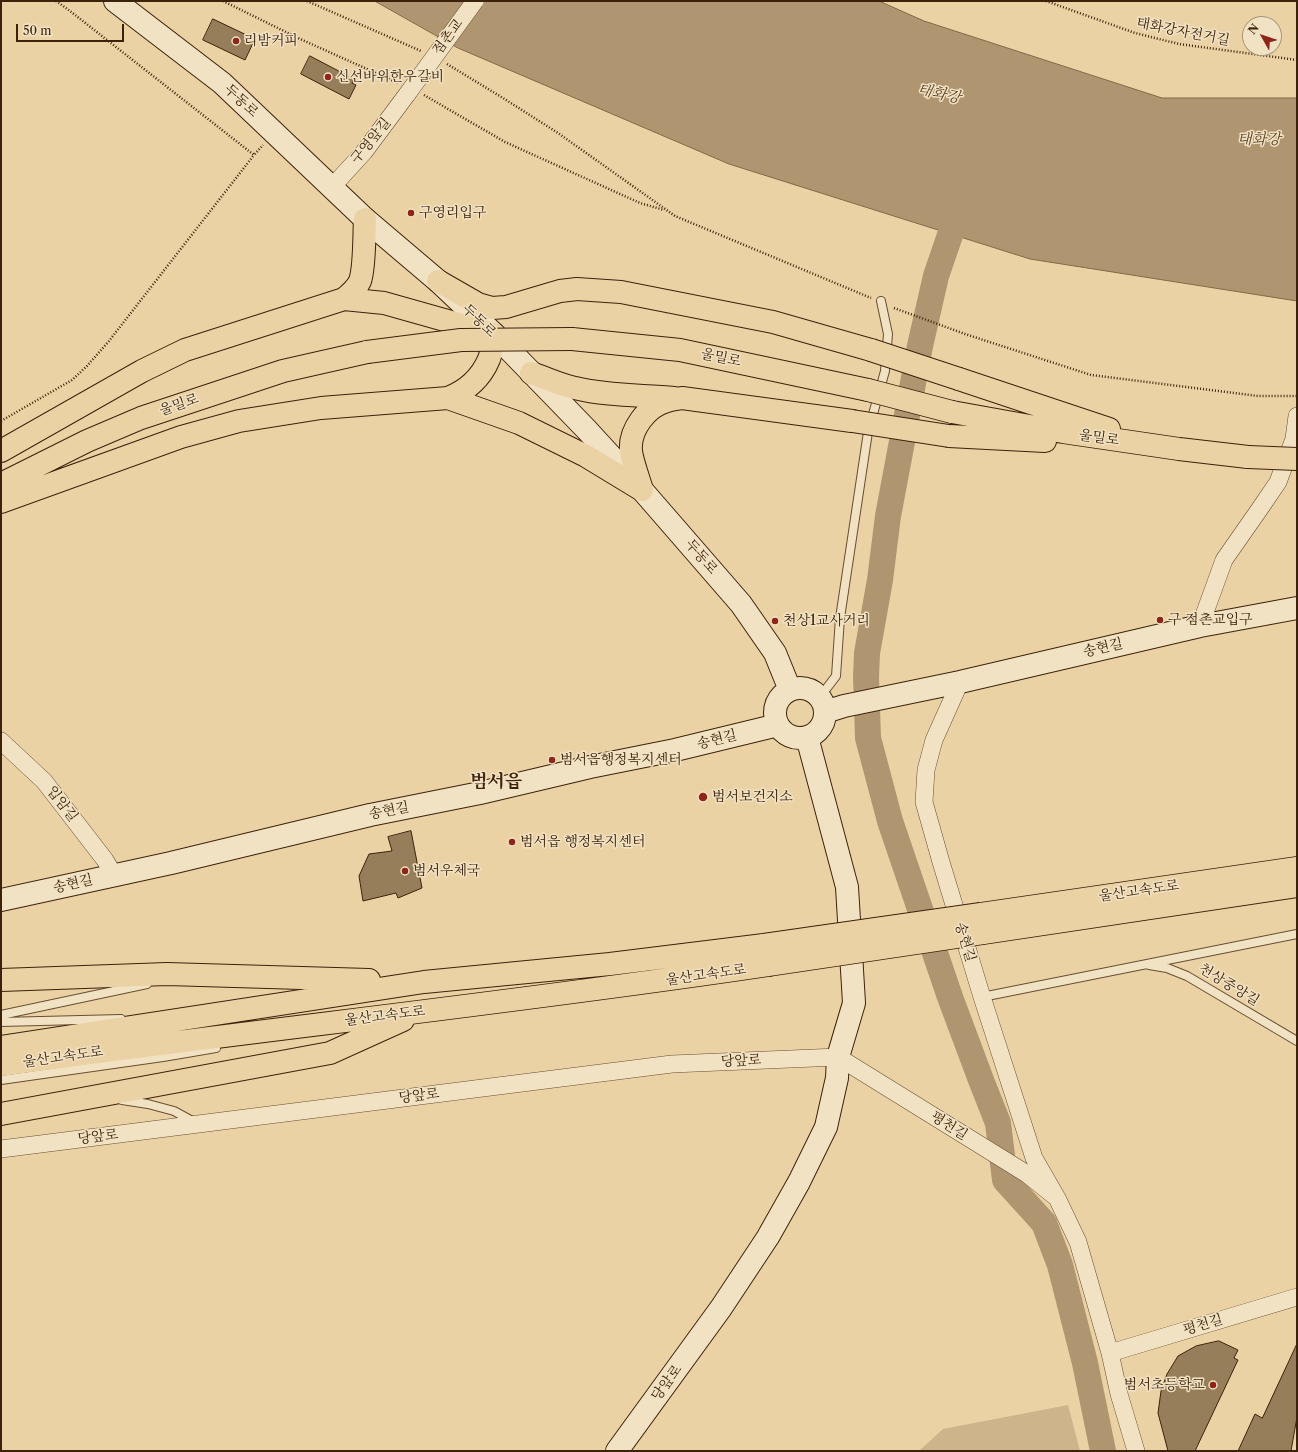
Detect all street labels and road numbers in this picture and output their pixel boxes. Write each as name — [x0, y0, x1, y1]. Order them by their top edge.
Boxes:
street label: 태화강자전거길 — [1135, 15, 1231, 49]
street label: 점촌교 — [429, 16, 467, 58]
street label: 두동로 — [220, 81, 262, 121]
street label: 구영앞길 — [347, 115, 395, 167]
street label: 두동로 — [459, 301, 499, 341]
street label: 울밀로 — [699, 346, 743, 370]
street label: 울밀로 — [157, 390, 201, 420]
street label: 울밀로 — [1078, 427, 1120, 449]
street label: 두동로 — [681, 536, 721, 578]
street label: 송현길 — [1081, 635, 1125, 661]
street label: 송현길 — [695, 727, 739, 753]
street label: 입암길 — [43, 783, 81, 825]
street label: 송현길 — [367, 799, 411, 823]
street label: 송현길 — [51, 871, 95, 897]
street label: 울산고속도로 — [1098, 877, 1180, 905]
street label: 송현길 — [951, 920, 979, 964]
street label: 천상중앙길 — [1196, 960, 1262, 1010]
street label: 울산고속도로 — [665, 961, 747, 989]
street label: 울산고속도로 — [344, 1003, 426, 1029]
street label: 울산고속도로 — [22, 1043, 104, 1071]
street label: 당앞로 — [720, 1052, 762, 1070]
street label: 당앞로 — [398, 1085, 440, 1107]
street label: 평천길 — [927, 1108, 971, 1144]
street label: 당앞로 — [77, 1126, 119, 1148]
street label: 평천길 — [1181, 1311, 1225, 1339]
street label: 당앞로 — [648, 1362, 686, 1404]

